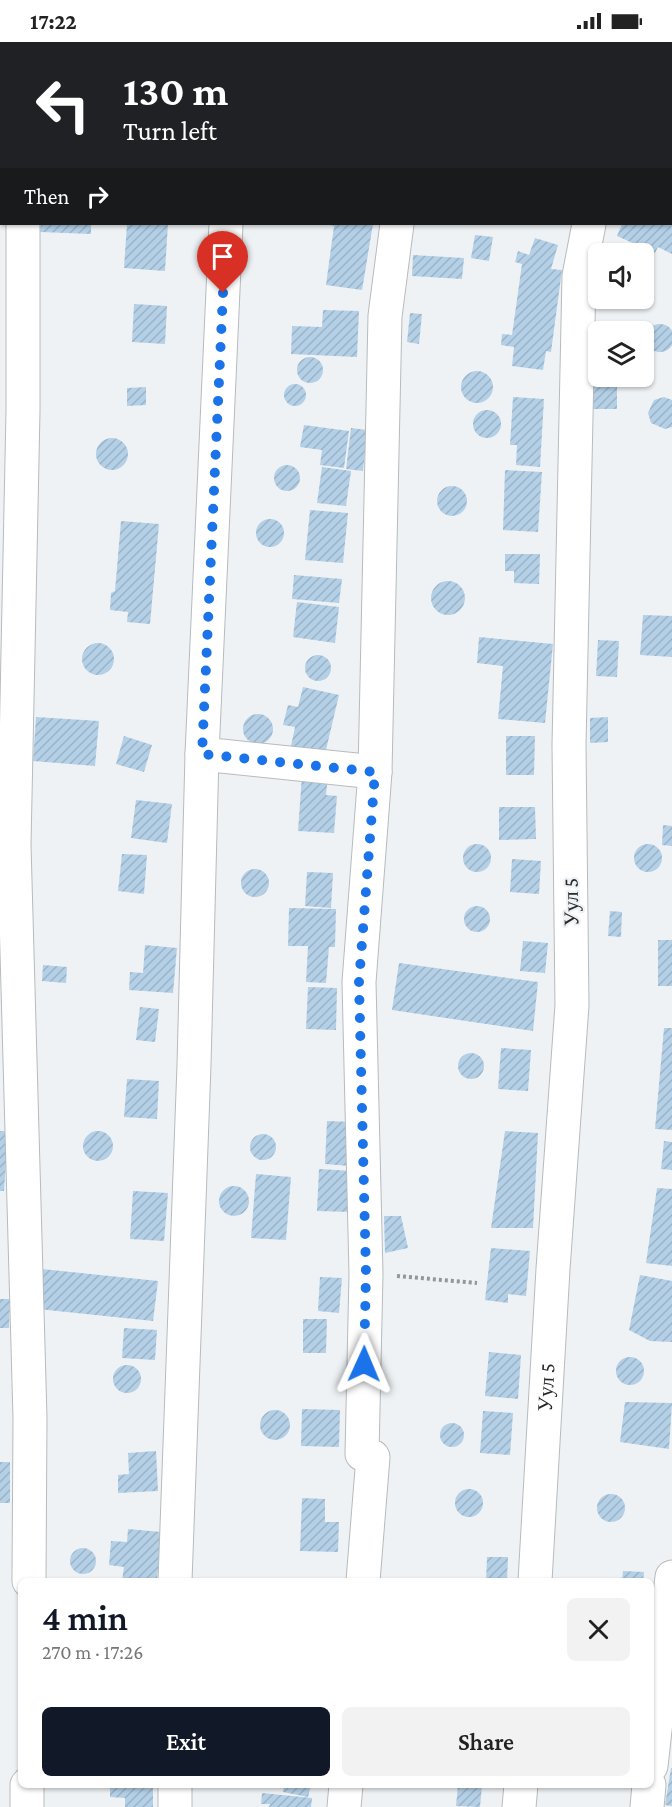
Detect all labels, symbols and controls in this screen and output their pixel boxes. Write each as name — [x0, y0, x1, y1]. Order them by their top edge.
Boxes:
text: 17:22 — [30, 9, 77, 34]
icon: left — [24, 66, 102, 144]
text: 130 m — [123, 67, 228, 114]
text: Turn left — [123, 116, 217, 146]
icon: right — [81, 180, 114, 213]
text: Then — [24, 184, 69, 209]
pin — [197, 231, 248, 293]
icon: arrive — [206, 240, 239, 273]
map controls — [588, 243, 654, 387]
button: sound — [588, 243, 654, 309]
button: layers — [588, 321, 654, 387]
street label: Уул 5 — [559, 877, 583, 927]
position arrow — [332, 1332, 396, 1396]
street label: Уул 5 — [533, 1362, 560, 1412]
text: 4 min — [42, 1598, 128, 1638]
button: close — [567, 1598, 630, 1661]
text: 270 m · 17:26 — [42, 1641, 143, 1663]
button: Exit — [42, 1707, 330, 1776]
button: Share — [342, 1707, 630, 1776]

